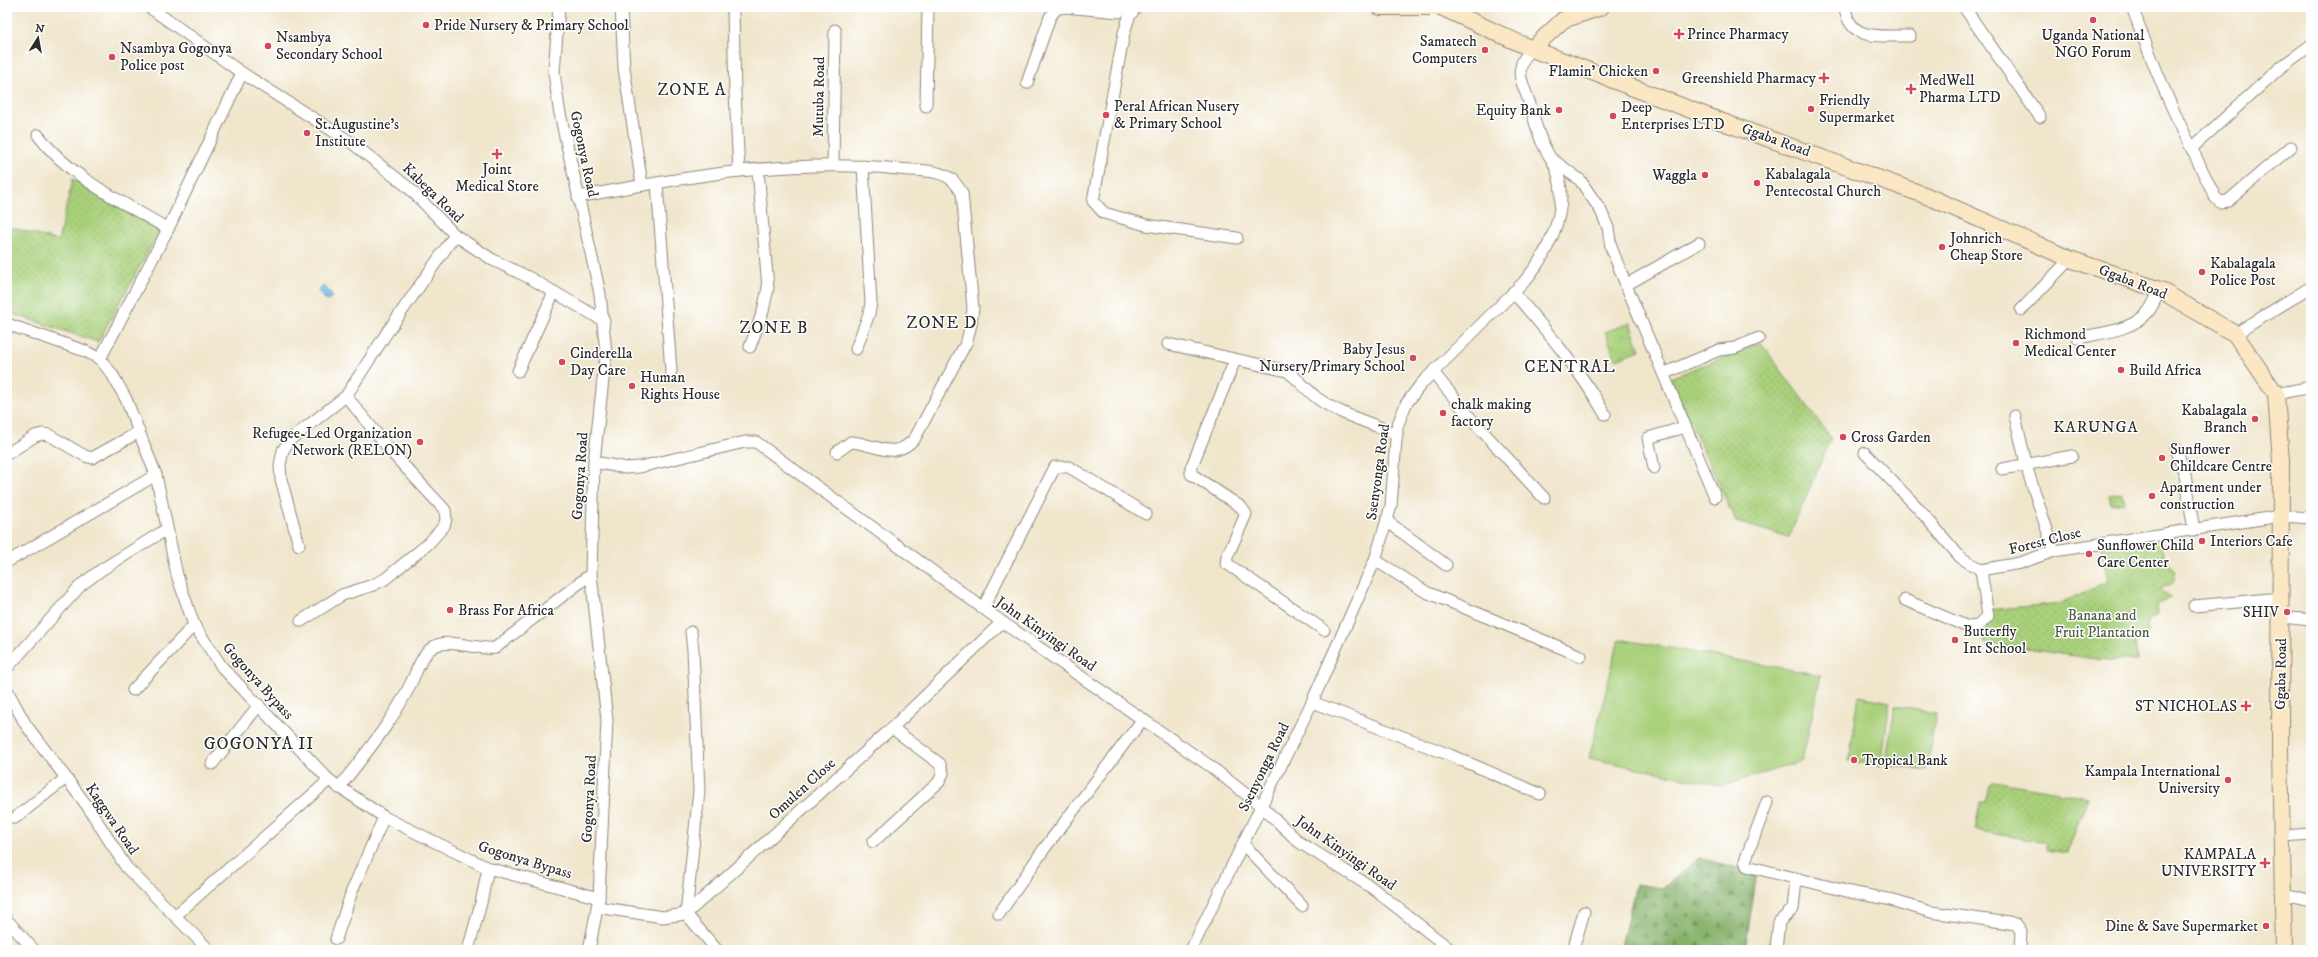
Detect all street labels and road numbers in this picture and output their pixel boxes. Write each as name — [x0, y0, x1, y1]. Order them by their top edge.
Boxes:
street label: Mutuba Road — [809, 56, 829, 137]
street label: Gogonya Road — [566, 109, 603, 199]
street label: Ggaba Road — [1739, 119, 1813, 161]
street label: Kabega Road — [398, 159, 468, 227]
street label: Ggaba Road — [2096, 260, 2170, 304]
street label: Ssenyonga Road — [1362, 422, 1394, 521]
street label: Gogonya Road — [567, 431, 593, 521]
street label: Forest Close — [2007, 523, 2083, 559]
street label: John Kinyingi Road — [990, 591, 1100, 676]
street label: Ggaba Road — [2271, 637, 2291, 710]
street label: Gogonya Bypass — [218, 638, 298, 724]
street label: Ssenyonga Road — [1234, 719, 1294, 815]
street label: Gogonya Road — [577, 754, 601, 843]
street label: Omulen Close — [765, 754, 839, 824]
street label: Kaggwa Road — [81, 780, 143, 859]
street label: John Kinyingi Road — [1290, 810, 1400, 895]
street label: Gogonya Bypass — [476, 837, 574, 883]

